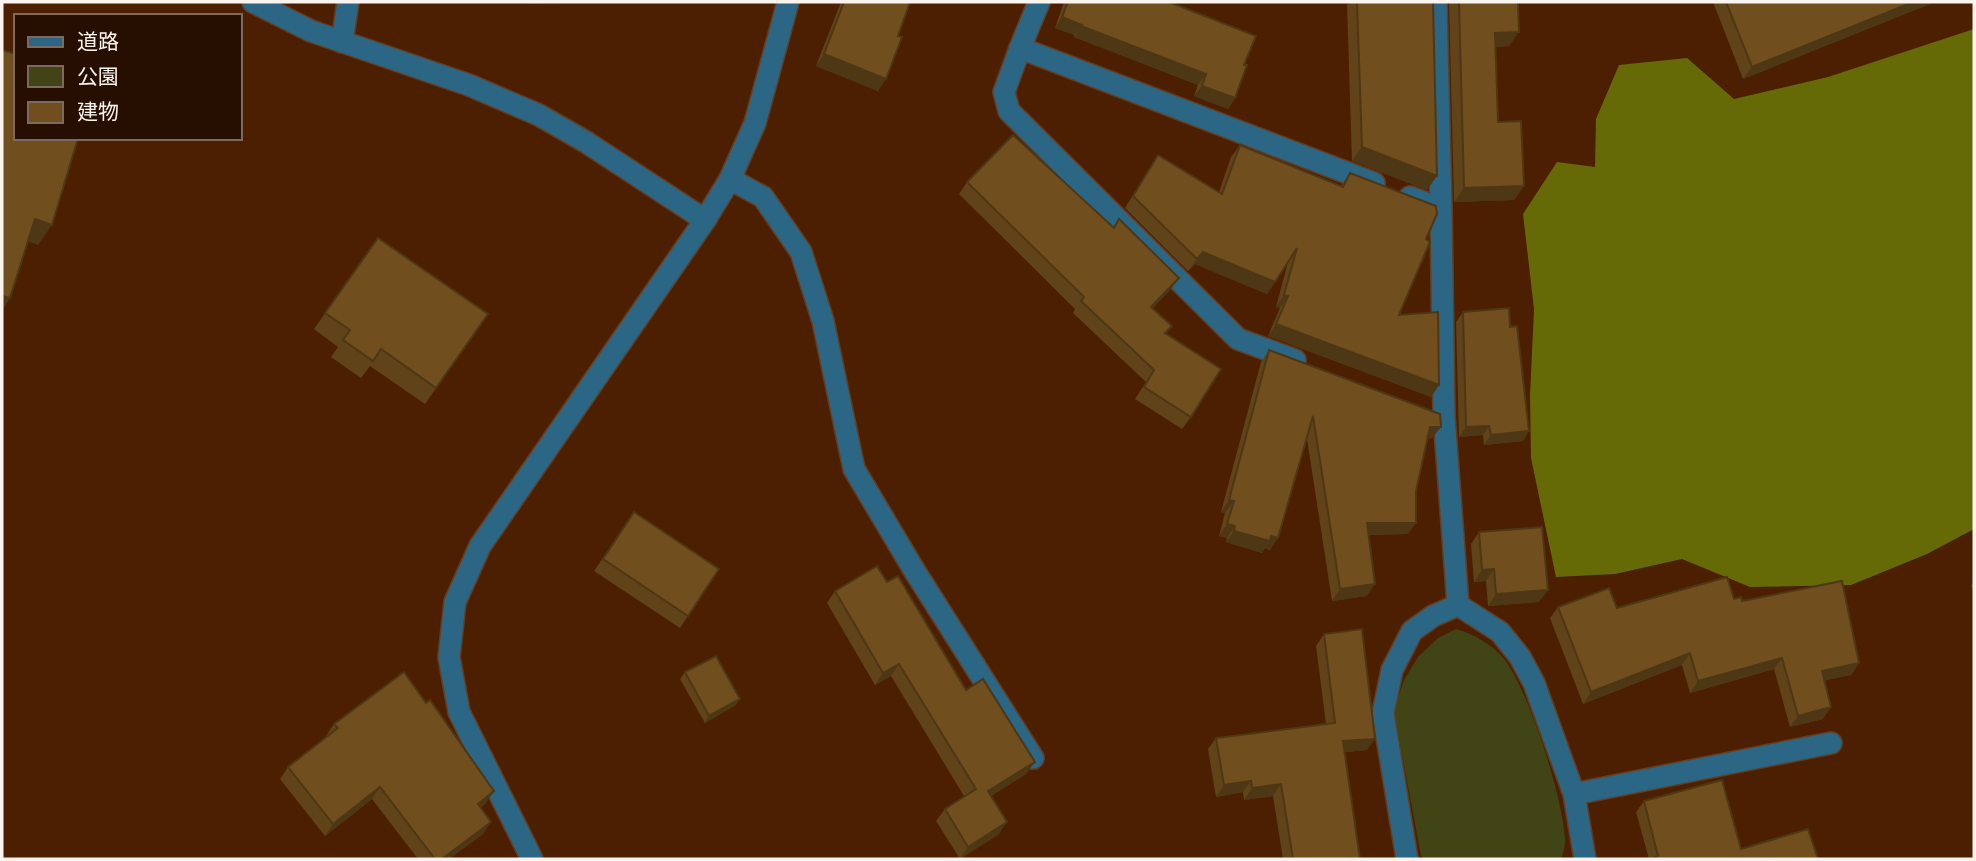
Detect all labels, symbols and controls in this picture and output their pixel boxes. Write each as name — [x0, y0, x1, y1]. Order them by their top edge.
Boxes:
legend — [14, 14, 242, 140]
text: 道路 — [77, 30, 119, 54]
text: 公園 — [77, 65, 119, 89]
text: 建物 — [77, 100, 119, 124]

